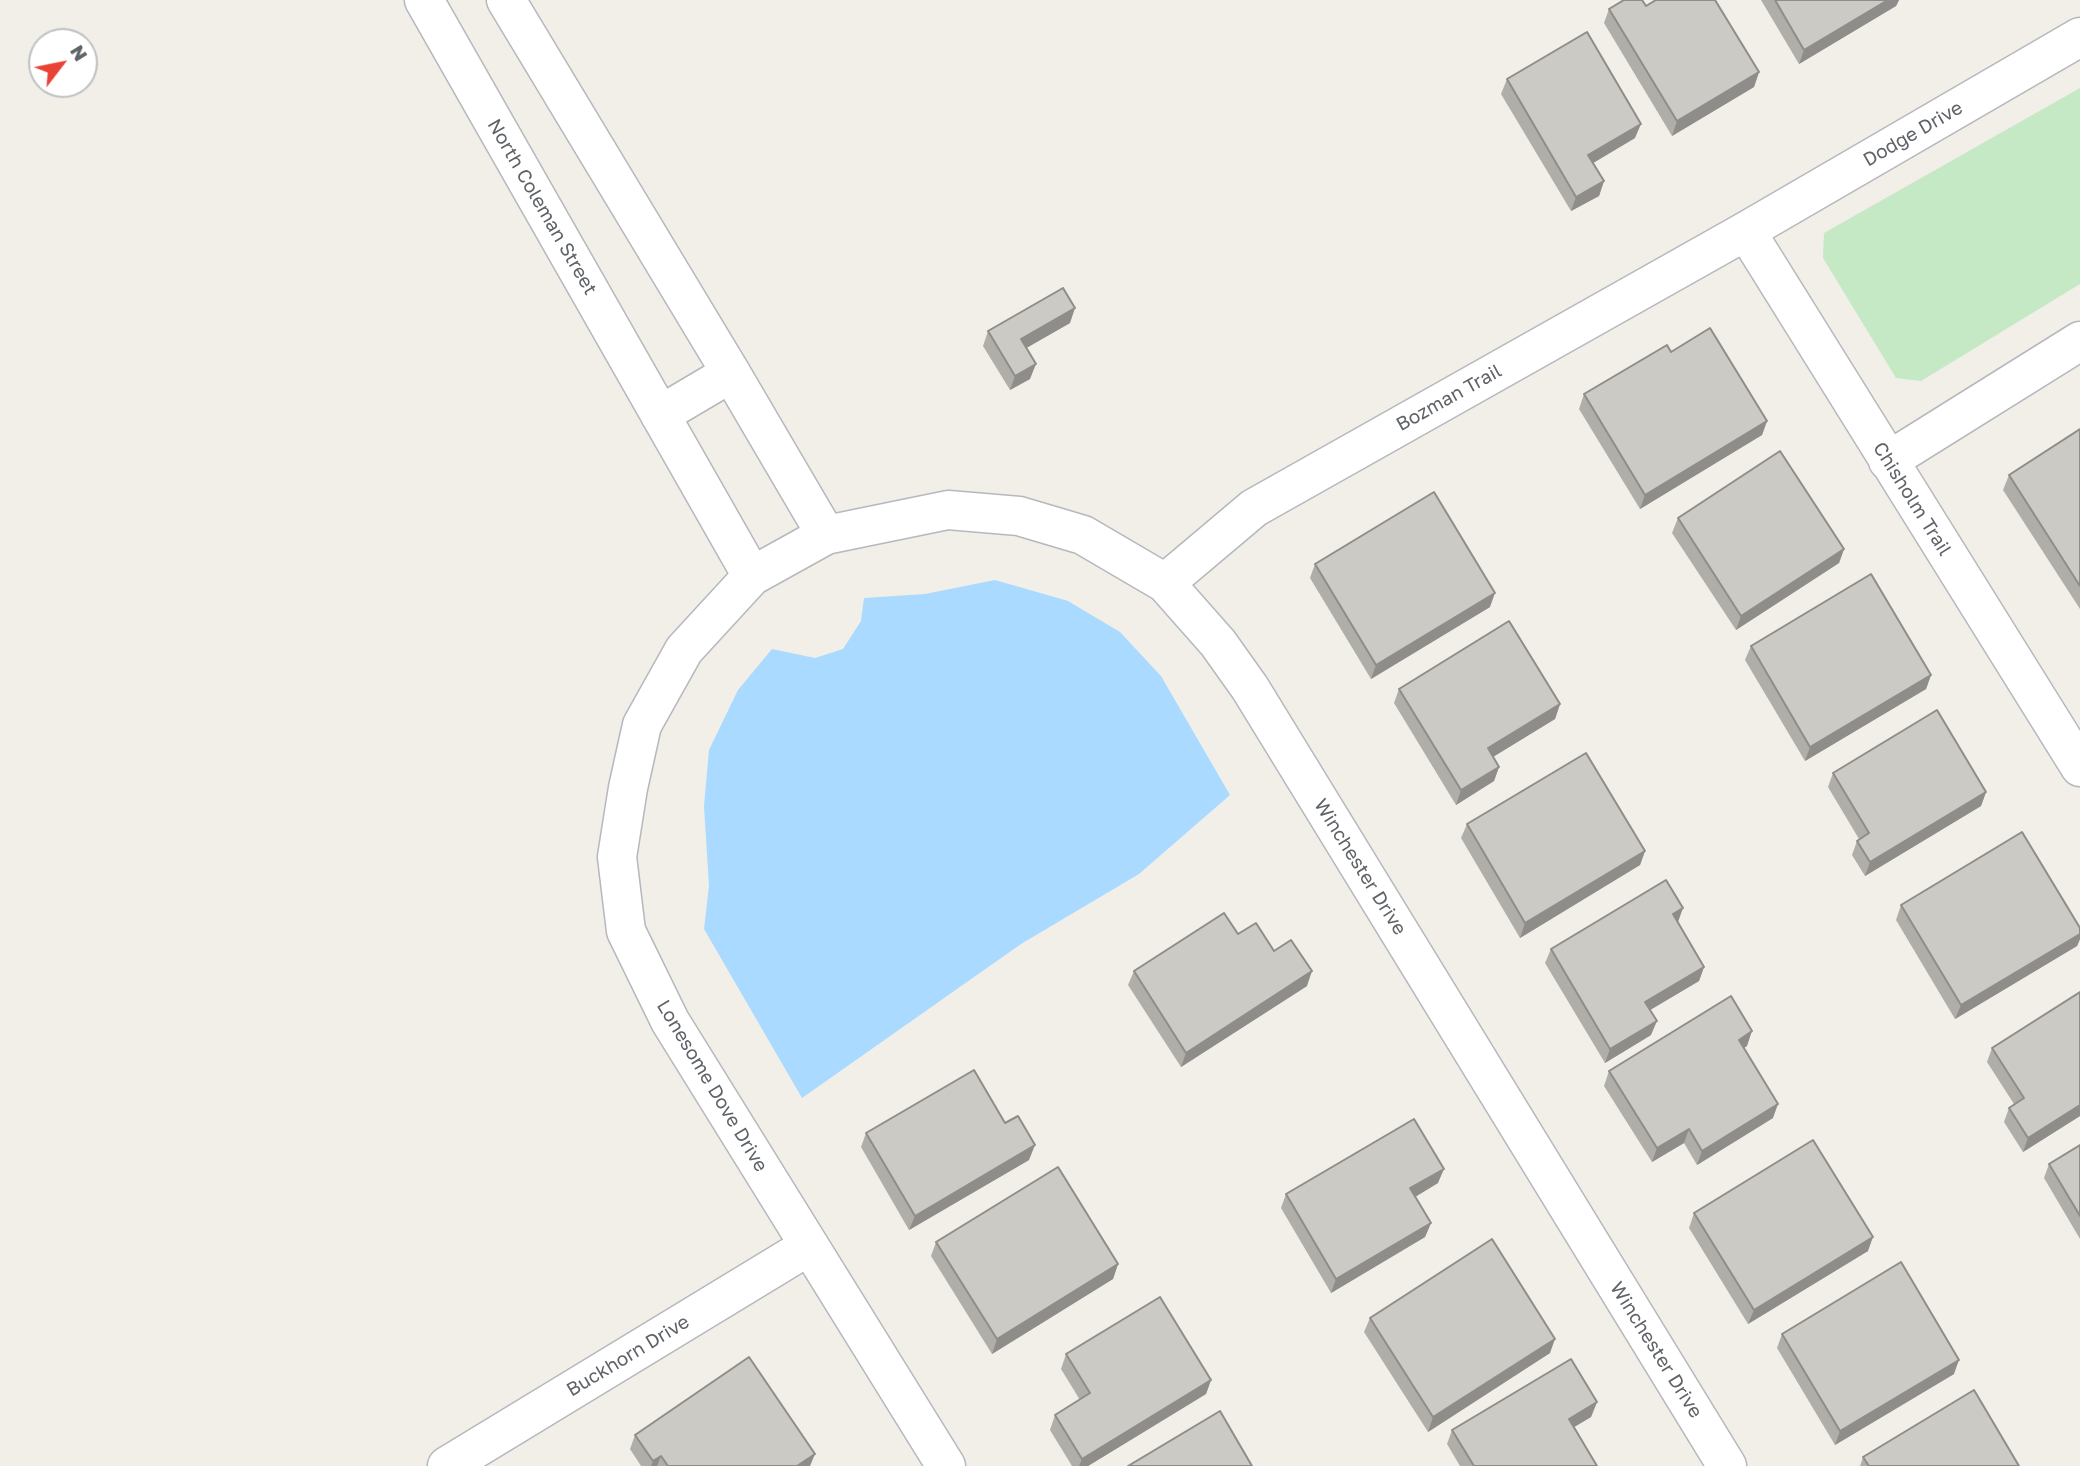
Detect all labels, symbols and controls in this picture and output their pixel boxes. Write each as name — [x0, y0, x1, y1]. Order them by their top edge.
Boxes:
north arrow — [28, 28, 98, 98]
text: N — [66, 40, 93, 65]
street label: Dodge Drive — [1859, 96, 1967, 172]
street label: North Coleman Street — [482, 115, 602, 299]
street label: Bozman Trail — [1392, 360, 1506, 436]
street label: Chisholm Trail — [1868, 438, 1956, 560]
street label: Winchester Drive — [1309, 795, 1411, 939]
street label: Lonesome Dove Drive — [652, 996, 772, 1176]
street label: Winchester Drive — [1605, 1278, 1707, 1422]
street label: Buckhorn Drive — [562, 1310, 694, 1402]

